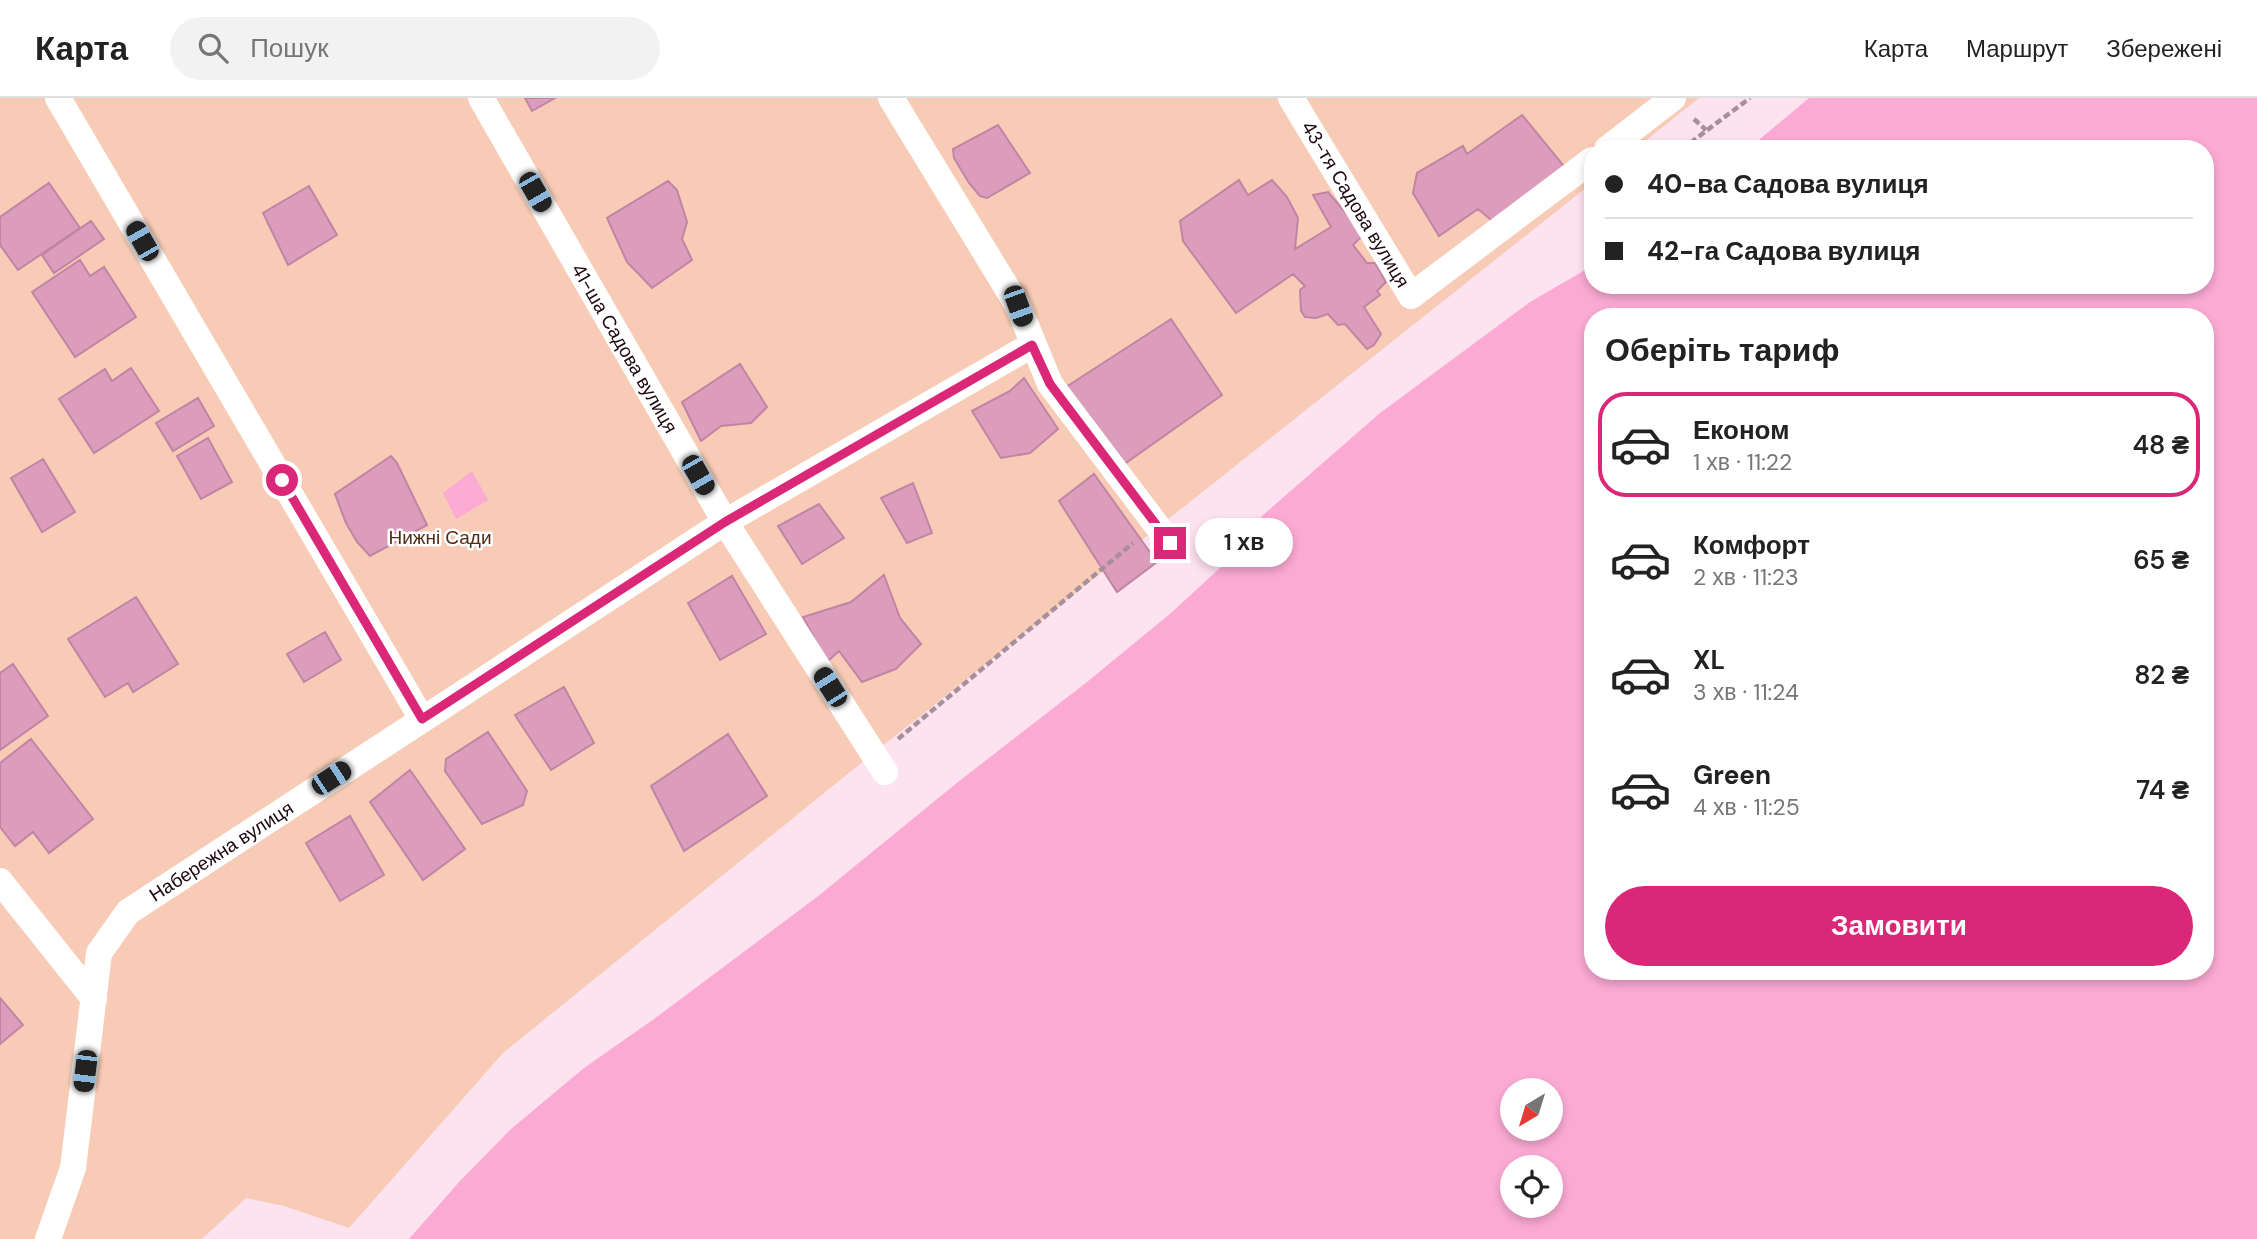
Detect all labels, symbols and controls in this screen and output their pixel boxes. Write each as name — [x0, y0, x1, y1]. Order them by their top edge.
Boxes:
search box — [170, 17, 660, 80]
text: Карта — [35, 27, 128, 70]
icon: search — [194, 29, 232, 67]
text: Пошук — [250, 31, 329, 65]
text: Карта — [1864, 33, 1928, 64]
text: Маршрут — [1966, 33, 2068, 64]
text: Збережені — [2106, 33, 2222, 64]
street label: 43-тя Садова вулиця — [1296, 116, 1415, 292]
text: 40-ва Садова вулиця — [1647, 167, 1929, 201]
car — [516, 169, 555, 215]
car — [123, 218, 162, 264]
text: 42-га Садова вулиця — [1647, 234, 1921, 268]
street label: 41-ша Садова вулиця — [566, 259, 683, 438]
car — [1001, 283, 1036, 329]
text: Оберіть тариф — [1605, 329, 1839, 371]
icon: car — [1609, 413, 1672, 476]
text: Економ — [1693, 413, 1789, 447]
text: 48 ₴ — [2132, 428, 2189, 462]
text: 1 хв · 11:22 — [1693, 447, 1792, 477]
car — [679, 452, 718, 498]
route start — [266, 464, 298, 496]
callout: 1 хв — [1194, 518, 1292, 568]
park label: Нижні Сади — [388, 525, 492, 550]
route end — [1154, 527, 1186, 559]
text: 1 хв — [1224, 527, 1264, 557]
icon: car — [1609, 528, 1672, 591]
text: Комфорт — [1693, 528, 1810, 562]
text: 65 ₴ — [2133, 543, 2189, 577]
text: 2 хв · 11:23 — [1693, 562, 1799, 592]
icon: car — [1609, 643, 1672, 706]
text: XL — [1693, 643, 1725, 677]
text: 82 ₴ — [2134, 658, 2189, 692]
car — [810, 664, 851, 710]
text: 3 хв · 11:24 — [1693, 677, 1799, 707]
car — [308, 758, 355, 798]
icon: car — [1609, 758, 1672, 821]
text: Green — [1693, 758, 1771, 792]
text: 74 ₴ — [2136, 773, 2189, 807]
text: 4 хв · 11:25 — [1693, 792, 1800, 822]
street label: Набережна вулиця — [144, 795, 298, 907]
button: Замовити — [1605, 886, 2193, 966]
car — [73, 1049, 98, 1093]
north arrow — [1500, 1078, 1563, 1141]
map controls — [1500, 1078, 1563, 1218]
button: locate — [1500, 1155, 1563, 1218]

